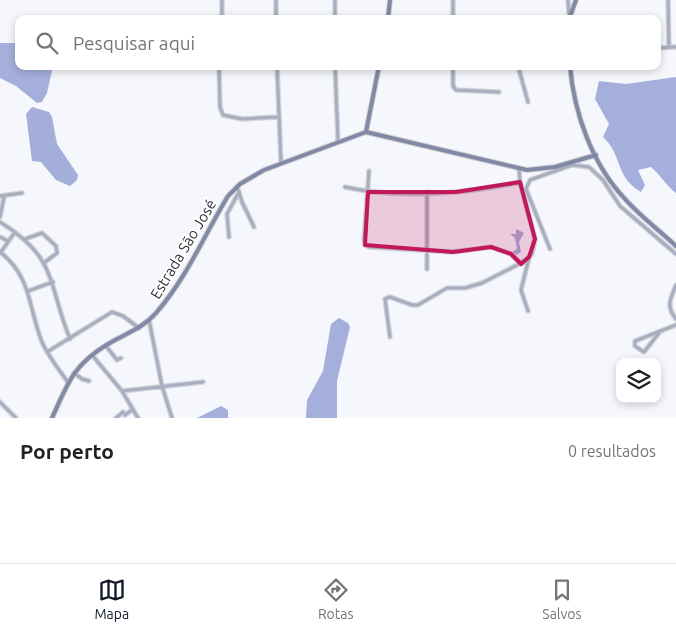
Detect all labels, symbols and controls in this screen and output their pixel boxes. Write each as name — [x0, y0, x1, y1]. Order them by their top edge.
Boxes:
search box — [15, 15, 661, 70]
icon: search — [33, 29, 61, 57]
text: Pesquisar aqui — [73, 32, 195, 54]
street label: Estrada São José — [147, 196, 219, 302]
map controls — [616, 358, 661, 403]
button: layers — [616, 358, 661, 403]
text: Por perto — [20, 439, 114, 463]
text: 0 resultados — [568, 442, 656, 460]
tab: Mapa — [94, 576, 129, 622]
tab: Rotas — [318, 576, 354, 622]
tab: Salvos — [542, 576, 582, 622]

